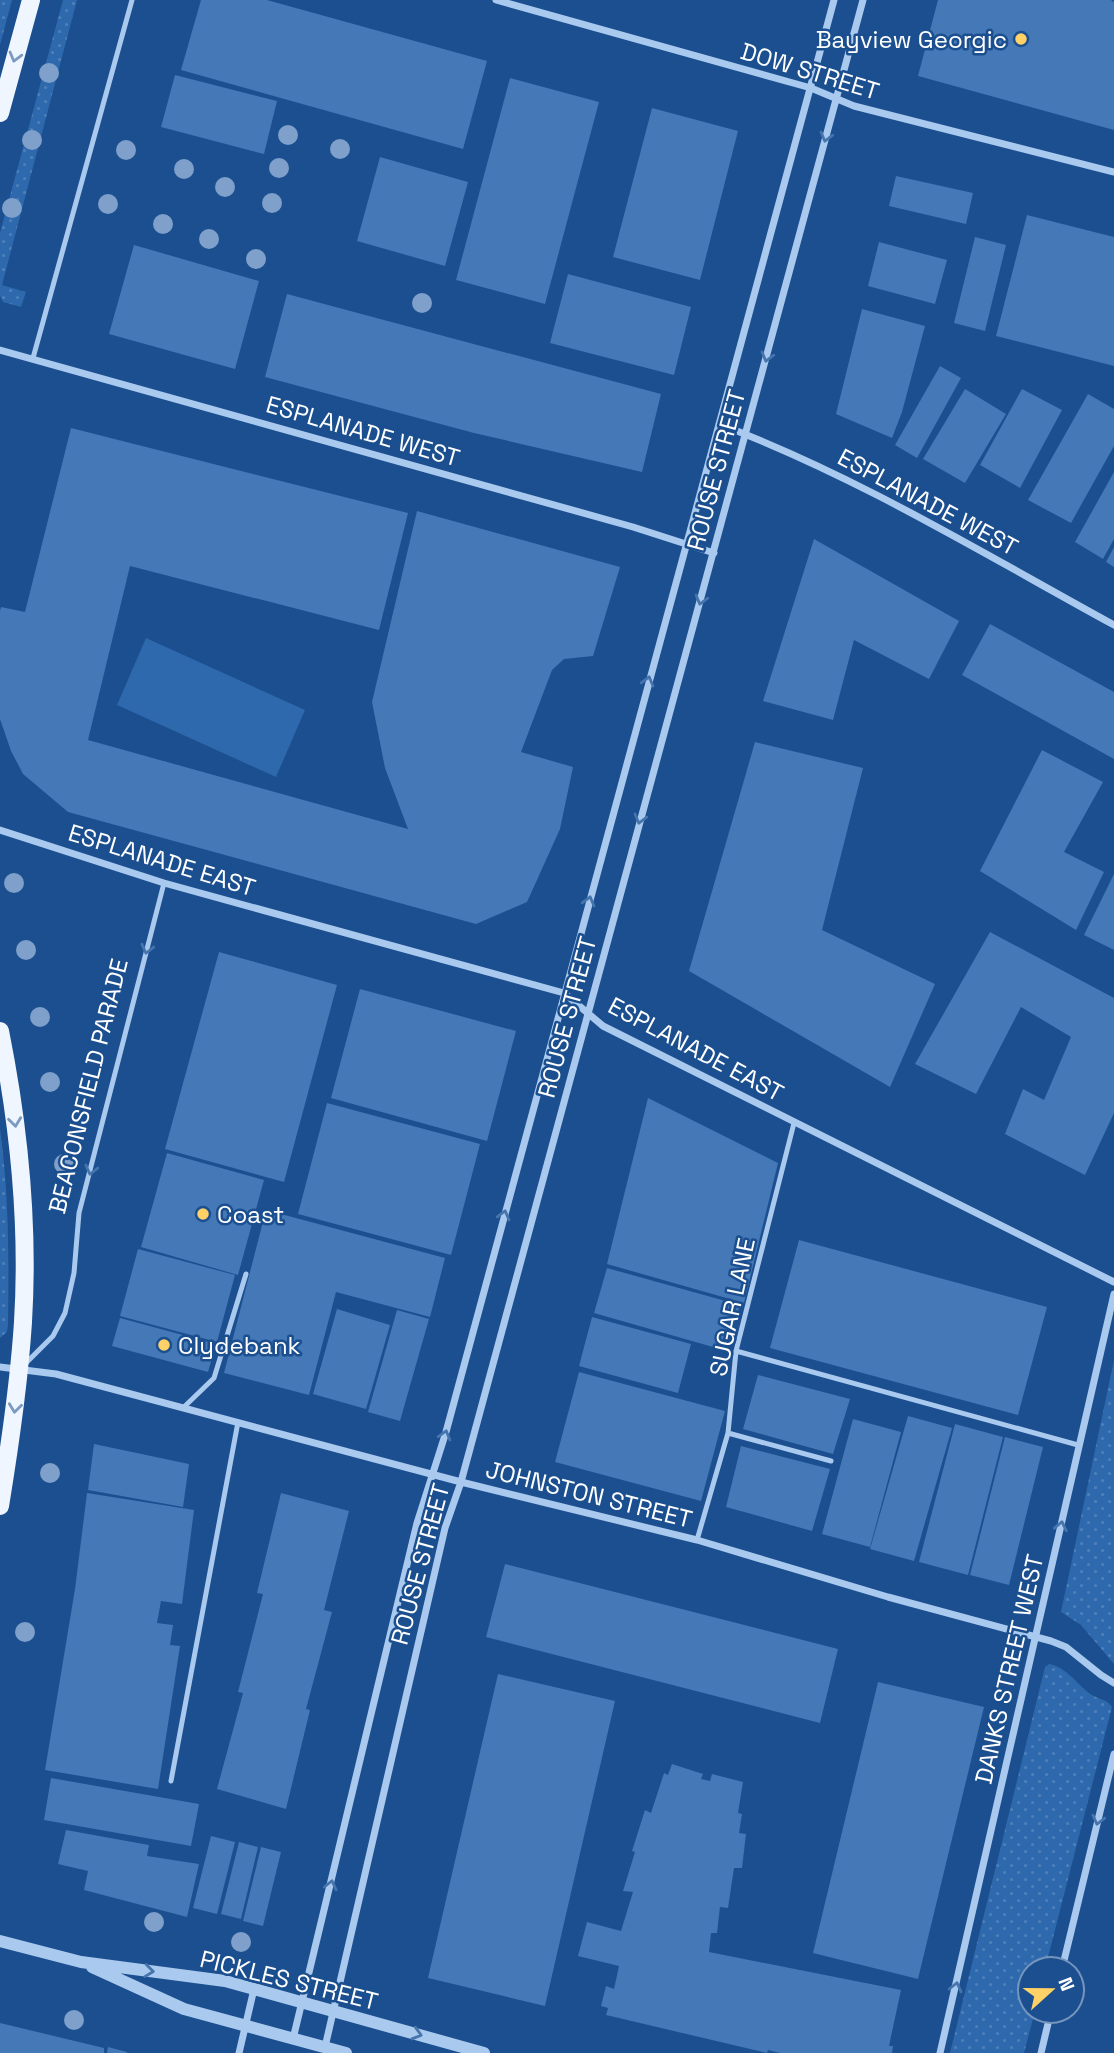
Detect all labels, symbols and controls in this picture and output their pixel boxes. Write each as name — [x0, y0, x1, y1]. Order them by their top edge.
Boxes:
place label: Bayview Georgic — [816, 24, 1007, 55]
marker: Bayview Georgic — [1013, 31, 1029, 47]
street label: DOW STREET — [737, 35, 883, 107]
one-way arrow — [9, 51, 23, 63]
one-way arrow — [820, 131, 834, 143]
one-way arrow — [761, 350, 775, 362]
street label: ROUSE STREET — [680, 386, 752, 554]
street label: ESPLANADE WEST — [263, 389, 463, 473]
street label: ESPLANADE WEST — [832, 441, 1024, 563]
one-way arrow — [694, 593, 709, 605]
one-way arrow — [640, 675, 655, 687]
one-way arrow — [634, 813, 649, 825]
street label: ESPLANADE EAST — [65, 817, 259, 903]
one-way arrow — [581, 895, 595, 907]
street label: ROUSE STREET — [531, 933, 603, 1101]
one-way arrow — [141, 943, 155, 955]
street label: BEACONSFIELD PARADE — [41, 955, 135, 1217]
street label: ESPLANADE EAST — [603, 990, 789, 1108]
one-way arrow — [8, 1117, 23, 1128]
one-way arrow — [85, 1163, 99, 1175]
place label: Coast — [217, 1199, 284, 1230]
marker: Coast — [195, 1206, 211, 1222]
one-way arrow — [496, 1209, 511, 1221]
street label: SUGAR LANE — [702, 1235, 762, 1379]
place label: Clydebank — [178, 1330, 301, 1361]
marker: Clydebank — [156, 1337, 172, 1353]
one-way arrow — [7, 1403, 22, 1414]
one-way arrow — [437, 1429, 451, 1441]
street label: JOHNSTON STREET — [483, 1453, 695, 1535]
street label: ROUSE STREET — [384, 1480, 456, 1648]
one-way arrow — [1052, 1520, 1067, 1532]
street label: DANKS STREET WEST — [968, 1551, 1050, 1787]
one-way arrow — [1092, 1814, 1106, 1826]
one-way arrow — [323, 1879, 337, 1891]
street label: PICKLES STREET — [197, 1943, 381, 2017]
north arrow — [1016, 1955, 1086, 2025]
one-way arrow — [143, 1963, 155, 1978]
text: N — [1052, 1974, 1080, 1995]
one-way arrow — [948, 1981, 962, 1993]
one-way arrow — [411, 2026, 423, 2041]

